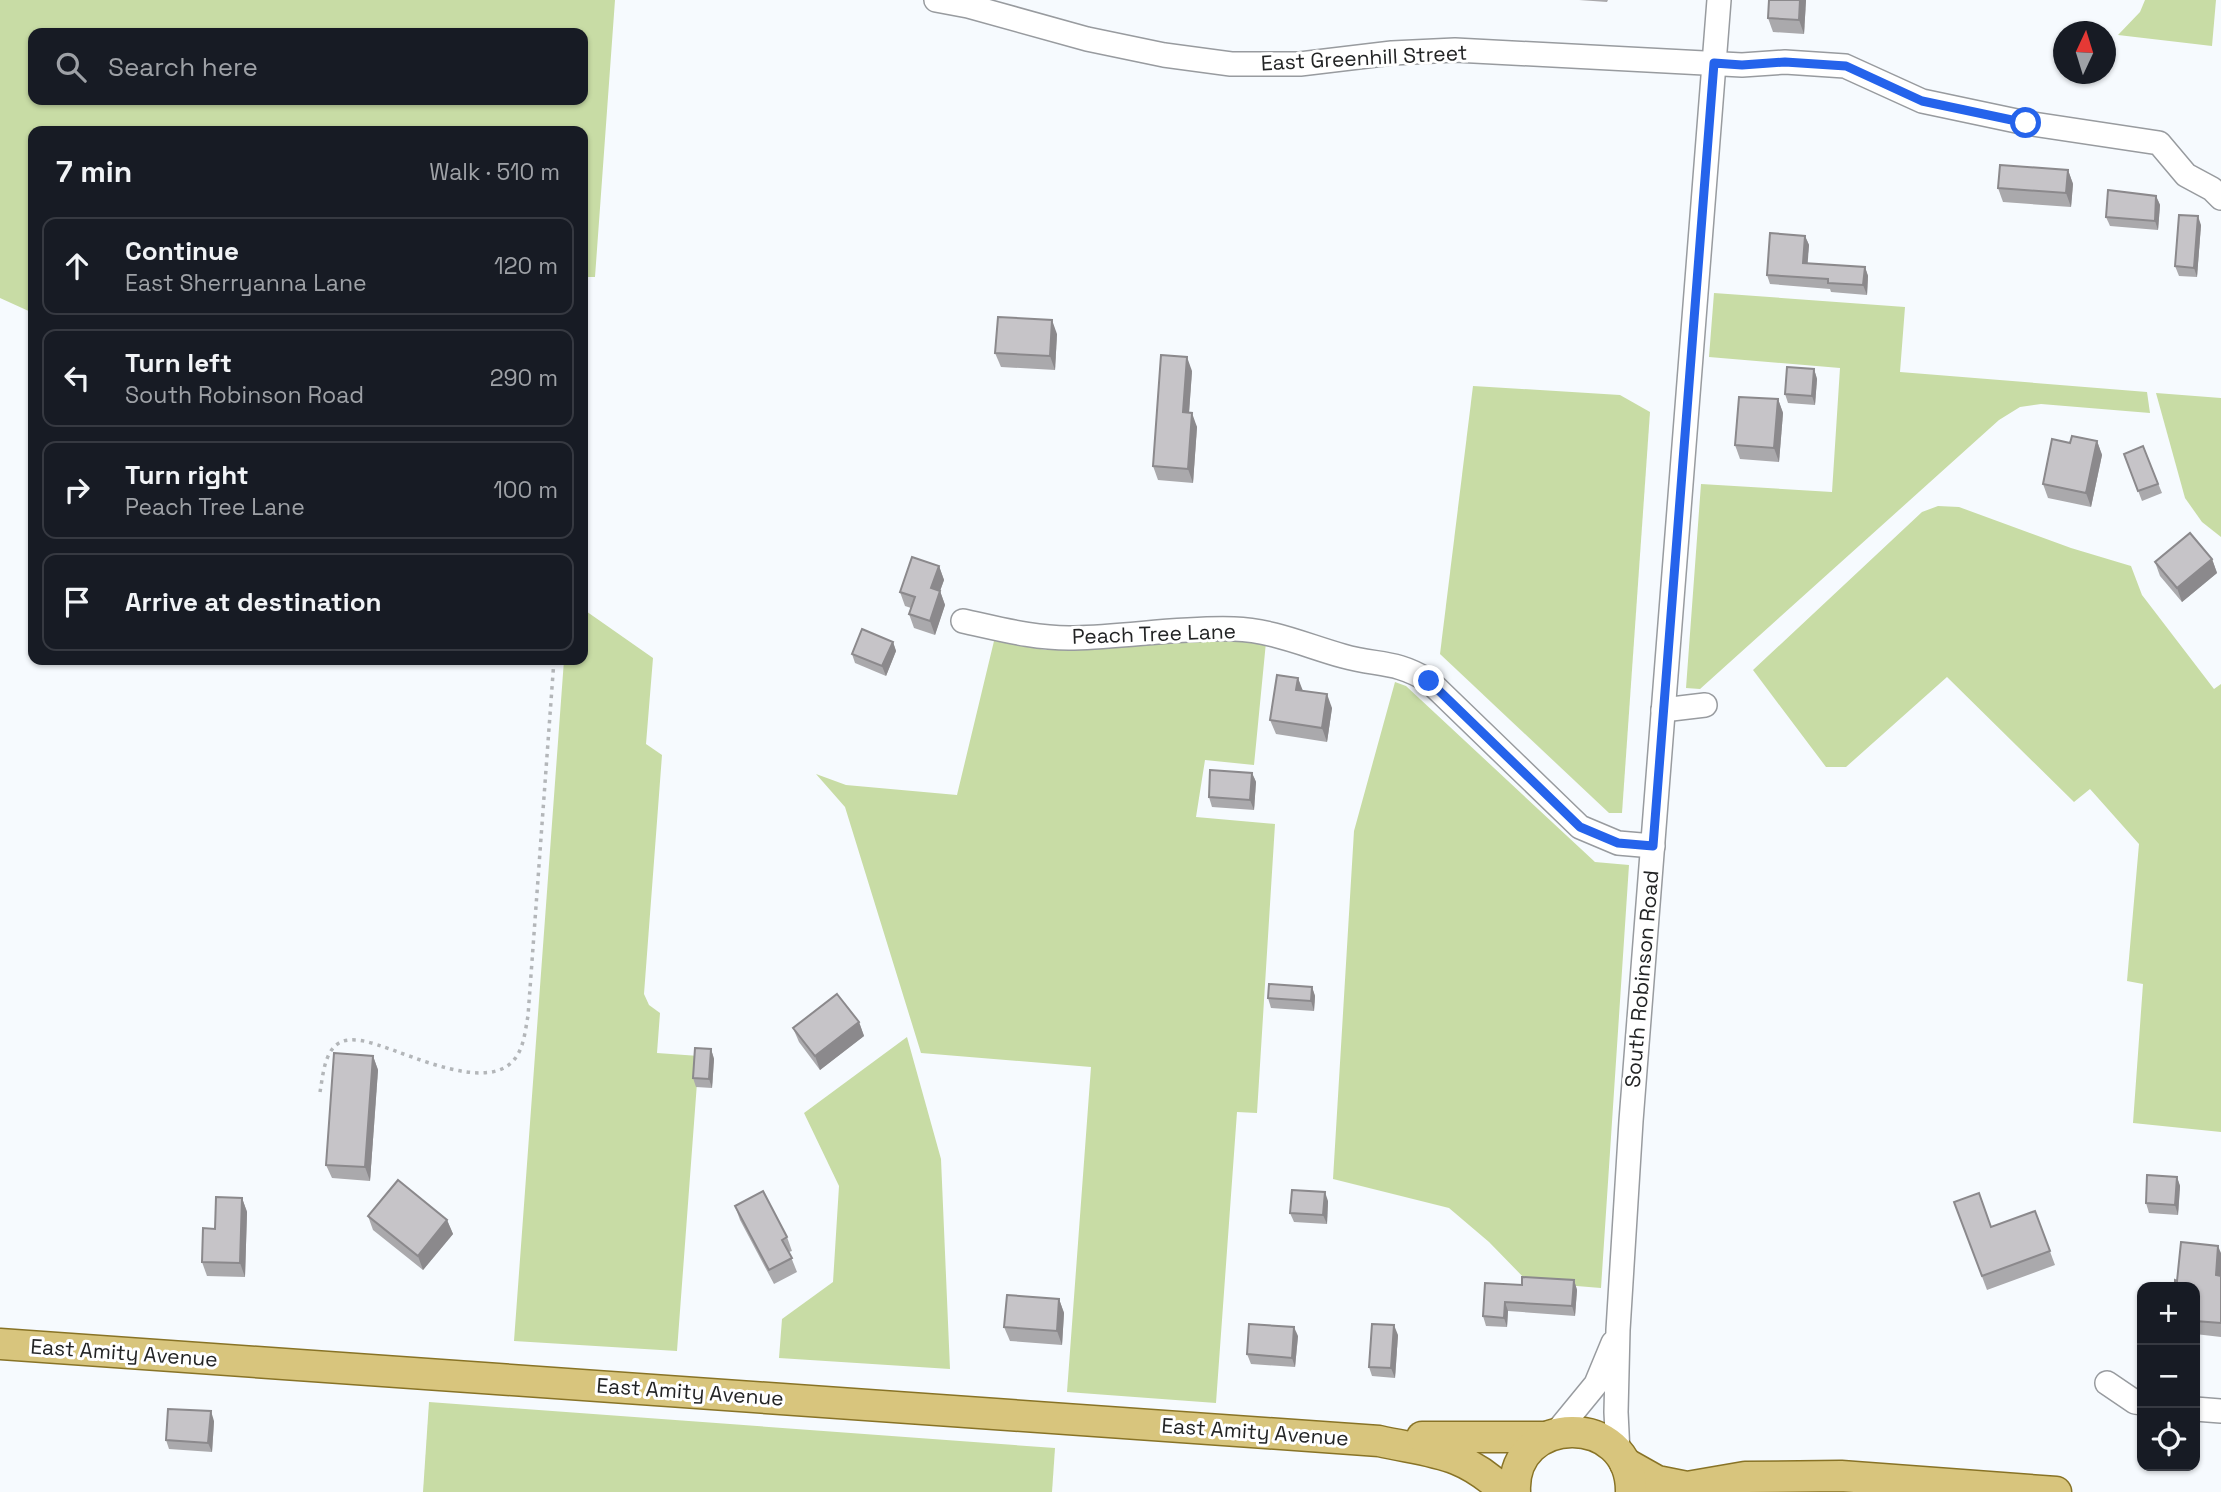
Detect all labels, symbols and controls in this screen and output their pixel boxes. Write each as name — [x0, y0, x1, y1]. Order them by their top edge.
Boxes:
north arrow — [2053, 21, 2116, 84]
search box — [28, 28, 588, 105]
street label: East Greenhill Street — [1260, 39, 1468, 76]
icon: search — [52, 48, 90, 86]
text: Search here — [108, 50, 258, 84]
route start — [2010, 107, 2041, 138]
text: 7 min — [56, 152, 132, 191]
text: Walk · 510 m — [429, 157, 560, 187]
text: Continue — [125, 234, 239, 268]
icon: ahead — [58, 247, 96, 285]
text: 120 m — [494, 251, 558, 281]
text: East Sherryanna Lane — [125, 268, 367, 298]
text: Turn left — [125, 346, 232, 380]
icon: left — [58, 359, 96, 397]
text: 290 m — [490, 363, 558, 393]
text: South Robinson Road — [125, 380, 364, 410]
text: Turn right — [125, 458, 249, 492]
icon: right — [58, 471, 96, 509]
text: 100 m — [493, 475, 558, 505]
text: Peach Tree Lane — [125, 492, 305, 522]
icon: arrive — [58, 583, 96, 621]
text: Arrive at destination — [125, 585, 382, 619]
street label: Peach Tree Lane — [1071, 617, 1237, 650]
route end — [1413, 665, 1444, 696]
street label: South Robinson Road — [1619, 869, 1664, 1089]
map controls — [2137, 1282, 2200, 1471]
button: + — [2137, 1282, 2200, 1345]
street label: East Amity Avenue — [29, 1332, 219, 1373]
button: − — [2137, 1345, 2200, 1408]
street label: East Amity Avenue — [595, 1371, 785, 1412]
button: locate — [2137, 1408, 2200, 1471]
street label: East Amity Avenue — [1160, 1411, 1350, 1452]

